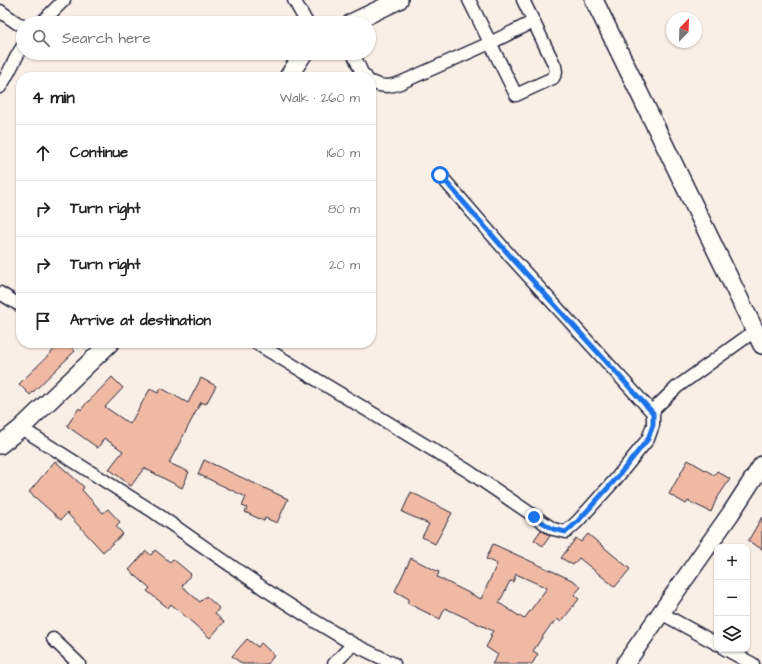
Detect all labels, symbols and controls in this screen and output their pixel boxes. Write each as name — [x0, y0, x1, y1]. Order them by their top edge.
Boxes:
north arrow — [666, 12, 702, 48]
search box — [16, 16, 376, 60]
icon: search — [30, 27, 52, 49]
text: Search here — [62, 28, 151, 49]
text: 4 min — [32, 86, 75, 110]
text: Walk · 260 m — [280, 89, 360, 107]
icon: ahead — [32, 142, 54, 164]
text: Continue — [70, 142, 128, 163]
text: 160 m — [327, 144, 360, 162]
route start — [431, 166, 449, 184]
icon: right — [32, 198, 54, 220]
text: Turn right — [70, 198, 141, 219]
text: 80 m — [328, 200, 360, 218]
icon: right — [32, 254, 54, 276]
text: Turn right — [70, 254, 141, 275]
text: 20 m — [329, 256, 360, 274]
icon: arrive — [32, 310, 54, 332]
text: Arrive at destination — [70, 310, 211, 331]
route end — [525, 508, 543, 526]
map controls — [714, 544, 750, 652]
button: + — [714, 544, 750, 580]
button: − — [714, 580, 750, 616]
button: layers — [714, 616, 750, 652]

